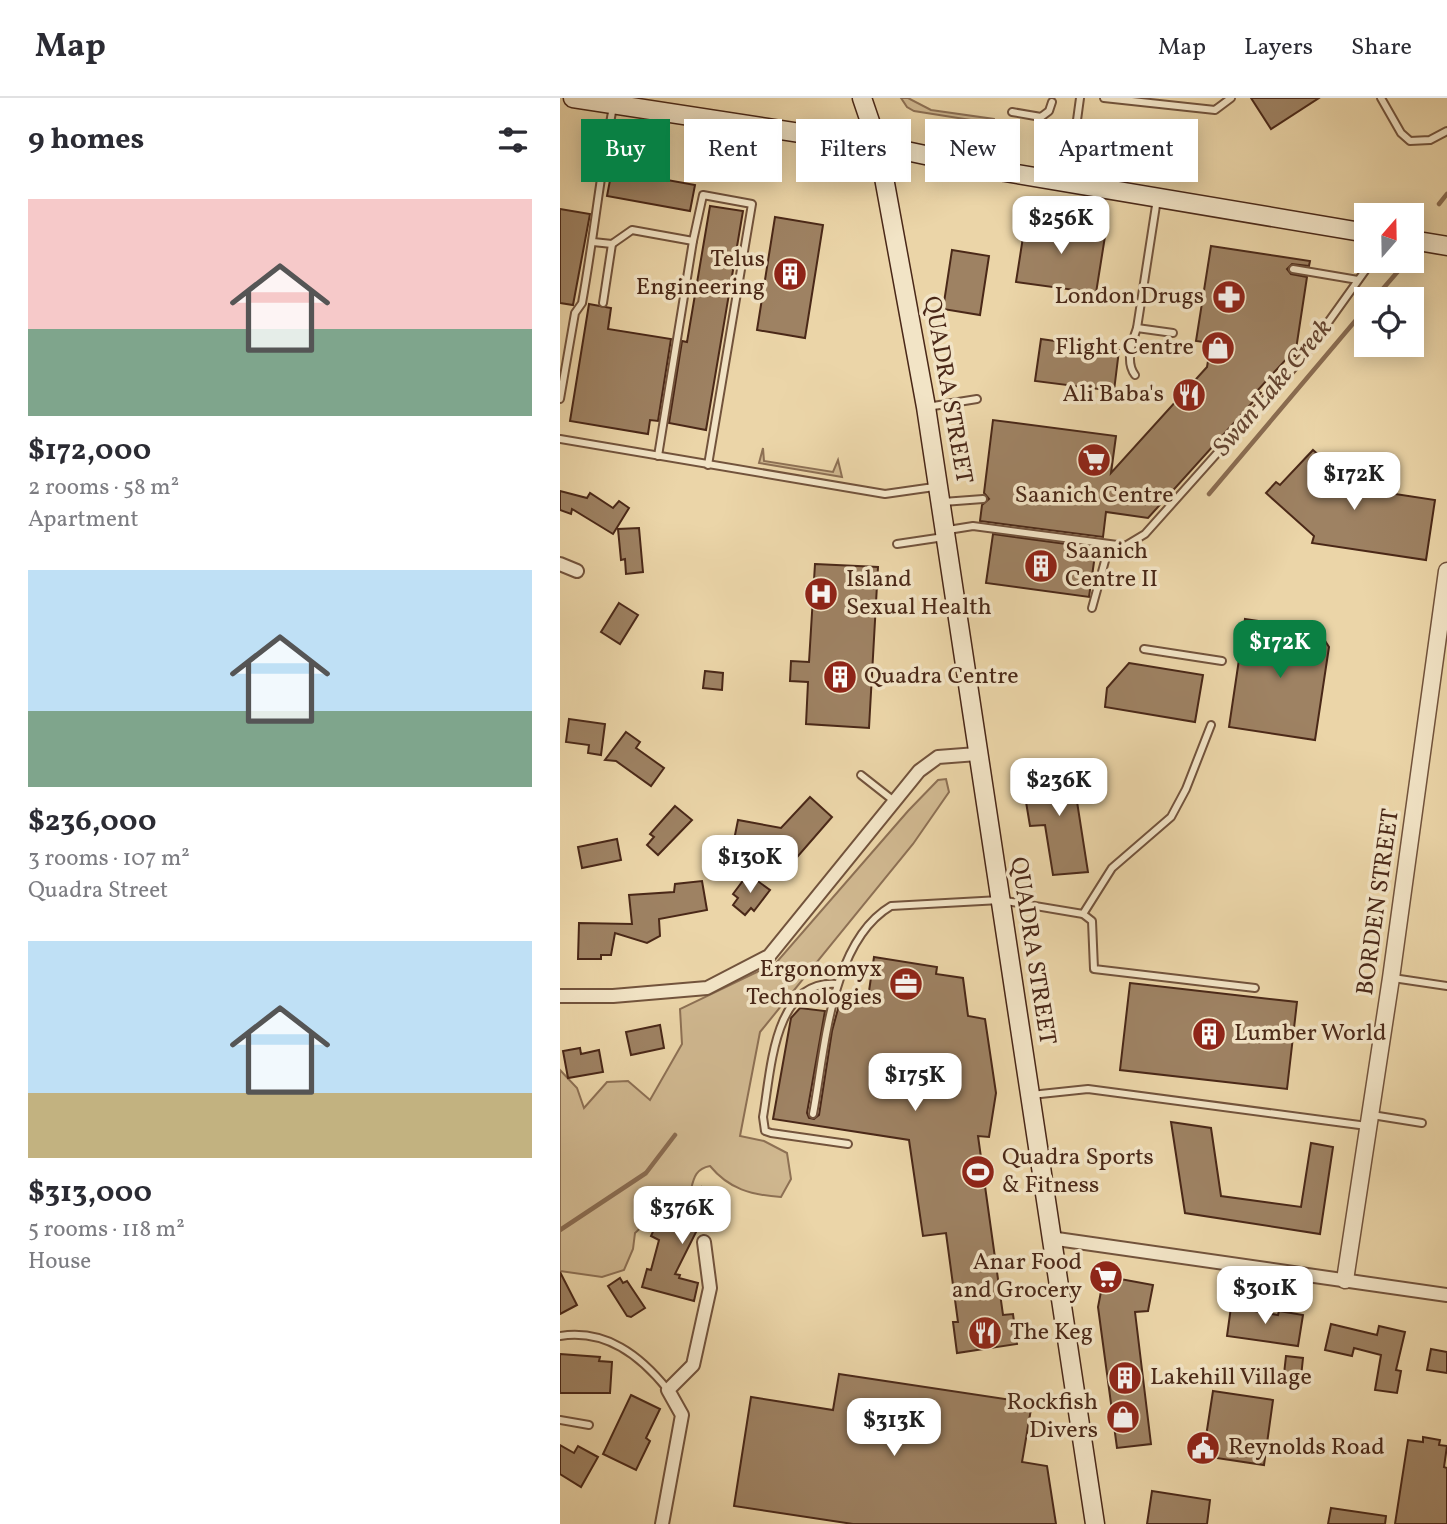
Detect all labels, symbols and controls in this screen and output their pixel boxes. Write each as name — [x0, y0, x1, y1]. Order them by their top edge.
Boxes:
text: Map — [35, 25, 106, 71]
text: Map — [1158, 31, 1206, 65]
text: Layers — [1244, 31, 1313, 65]
text: Share — [1351, 31, 1412, 65]
text: 9 homes — [28, 119, 144, 161]
chip: Buy — [581, 119, 670, 182]
chip: Rent — [684, 119, 782, 182]
chip: Filters — [796, 119, 911, 182]
chip: New — [925, 119, 1020, 182]
chip: Apartment — [1034, 119, 1198, 182]
icon: filters — [494, 121, 532, 159]
pin: $256K — [1012, 197, 1110, 256]
text: $256K — [1028, 203, 1094, 235]
north arrow — [1354, 203, 1424, 273]
map controls — [1354, 203, 1424, 357]
place label: Telus Engineering — [636, 243, 765, 305]
icon: home — [217, 245, 343, 371]
building icon: Telus Engineering — [771, 255, 809, 293]
pharmacy icon: London Drugs — [1210, 278, 1248, 316]
place label: London Drugs — [1054, 280, 1204, 314]
button: locate — [1354, 287, 1424, 357]
street label: QUADRA STREET — [914, 294, 980, 486]
water label: Swan Lake Creek — [1205, 312, 1341, 464]
shop icon: Flight Centre — [1199, 329, 1237, 367]
place label: Flight Centre — [1055, 331, 1194, 365]
restaurant icon: Ali Baba's — [1170, 376, 1208, 414]
place label: Ali Baba's — [1063, 378, 1164, 412]
text: $172,000 — [28, 430, 151, 472]
supermarket icon: Saanich Centre — [1075, 441, 1113, 479]
pin: $172K — [1305, 452, 1403, 512]
text: $172K — [1323, 459, 1385, 491]
text: 2 rooms · 58 m² — [28, 472, 179, 504]
place label: Saanich Centre — [1014, 479, 1174, 513]
text: Apartment — [28, 504, 139, 536]
place label: Saanich Centre II — [1065, 535, 1158, 597]
building icon: Saanich Centre II — [1022, 547, 1060, 585]
place label: Island Sexual Health — [846, 563, 992, 625]
hospital icon: Island Sexual Health — [802, 575, 840, 613]
icon: home — [217, 616, 343, 742]
pin: $172K — [1231, 620, 1329, 680]
text: $172K — [1249, 627, 1311, 659]
building icon: Quadra Centre — [821, 658, 859, 696]
place label: Quadra Centre — [864, 660, 1019, 694]
pin: $236K — [1010, 758, 1108, 818]
text: $236K — [1026, 765, 1092, 797]
text: $236,000 — [28, 801, 156, 843]
street label: BORDEN STREET — [1349, 807, 1409, 997]
pin: $130K — [701, 836, 799, 895]
text: $130K — [718, 842, 782, 874]
text: 3 rooms · 107 m² — [28, 843, 190, 875]
street label: QUADRA STREET — [1000, 855, 1064, 1047]
text: Quadra Street — [28, 875, 168, 907]
place label: Ergonomyx Technologies — [746, 953, 882, 1015]
office icon: Ergonomyx Technologies — [887, 965, 925, 1003]
icon: home — [217, 987, 343, 1113]
building icon: Lumber World — [1190, 1015, 1228, 1053]
place label: Lumber World — [1234, 1017, 1387, 1051]
pin: $175K — [866, 1054, 964, 1113]
text: $175K — [885, 1060, 945, 1092]
place label: Quadra Sports & Fitness — [1002, 1141, 1154, 1203]
sports icon: Quadra Sports & Fitness — [959, 1153, 997, 1191]
text: $313,000 — [28, 1172, 152, 1214]
pin: $376K — [633, 1186, 731, 1246]
text: $376K — [650, 1193, 714, 1225]
text: 5 rooms · 118 m² — [28, 1214, 185, 1246]
text: House — [28, 1246, 91, 1278]
place label: Anar Food and Grocery — [952, 1246, 1082, 1308]
supermarket icon: Anar Food and Grocery — [1087, 1258, 1125, 1296]
pin: $301K — [1216, 1266, 1314, 1326]
text: $301K — [1233, 1273, 1297, 1305]
restaurant icon: The Keg — [966, 1314, 1004, 1352]
place label: The Keg — [1010, 1316, 1093, 1350]
building icon: Lakehill Village — [1106, 1359, 1144, 1397]
place label: Lakehill Village — [1150, 1361, 1312, 1395]
place label: Rockfish Divers — [1006, 1386, 1098, 1448]
pin: $313K — [845, 1398, 943, 1458]
shop icon: Rockfish Divers — [1104, 1398, 1142, 1436]
text: $313K — [863, 1405, 925, 1437]
public building icon: Reynolds Road — [1184, 1429, 1222, 1467]
place label: Reynolds Road — [1228, 1431, 1385, 1465]

